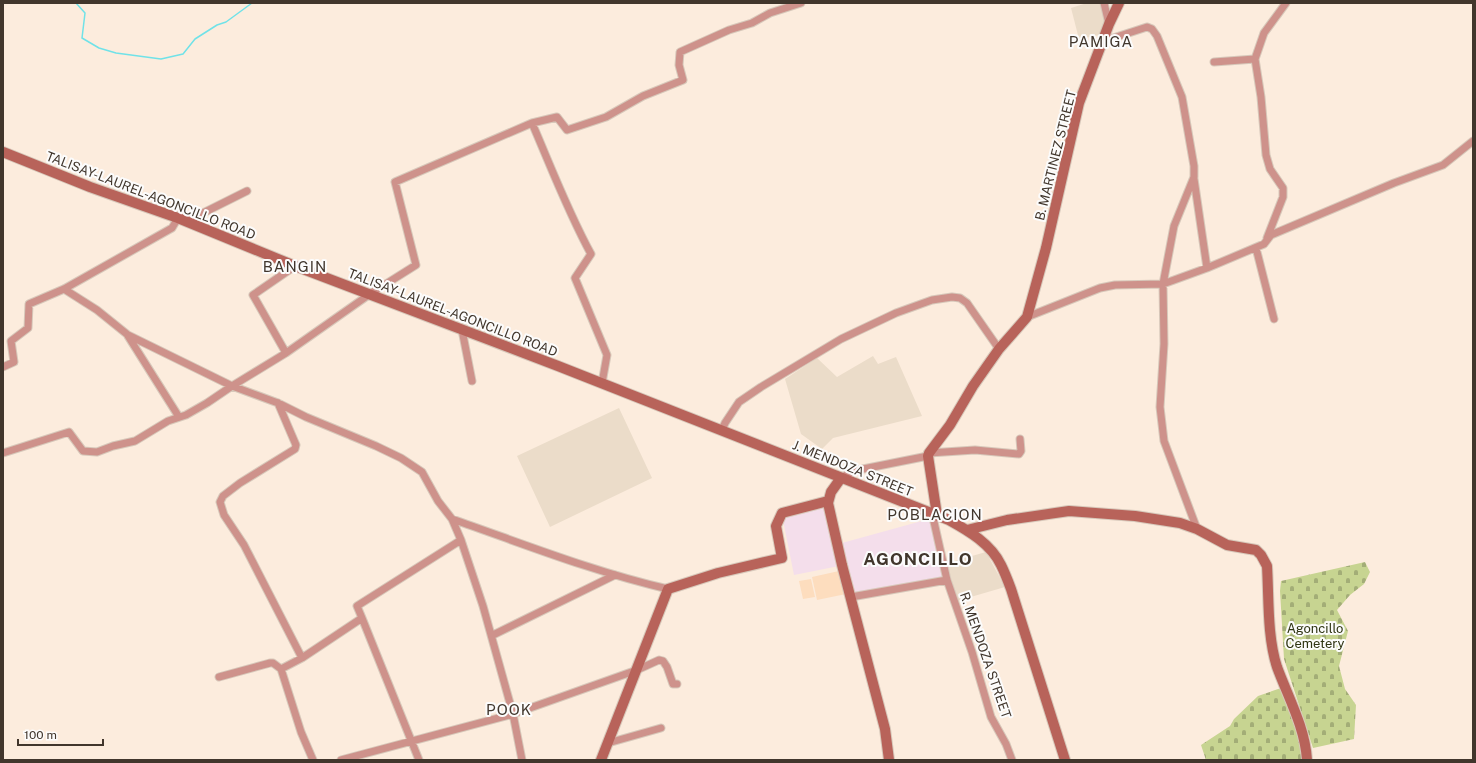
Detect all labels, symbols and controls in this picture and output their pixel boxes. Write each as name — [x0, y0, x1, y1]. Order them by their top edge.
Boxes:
district label: PAMIGA — [1069, 33, 1133, 50]
street label: B. MARTINEZ STREET — [1032, 88, 1079, 222]
street label: TALISAY-LAUREL-AGONCILLO ROAD — [44, 148, 258, 242]
district label: BANGIN — [263, 258, 327, 275]
street label: TALISAY-LAUREL-AGONCILLO ROAD — [346, 265, 560, 359]
street label: J. MENDOZA STREET — [790, 437, 915, 500]
district label: POBLACION — [887, 506, 983, 523]
district label: AGONCILLO — [863, 549, 973, 569]
street label: R. MENDOZA STREET — [957, 590, 1014, 720]
park label: Agoncillo Cemetery — [1285, 621, 1345, 651]
district label: POOK — [486, 701, 532, 718]
scale bar — [18, 721, 103, 747]
text: 100 m — [24, 728, 57, 742]

